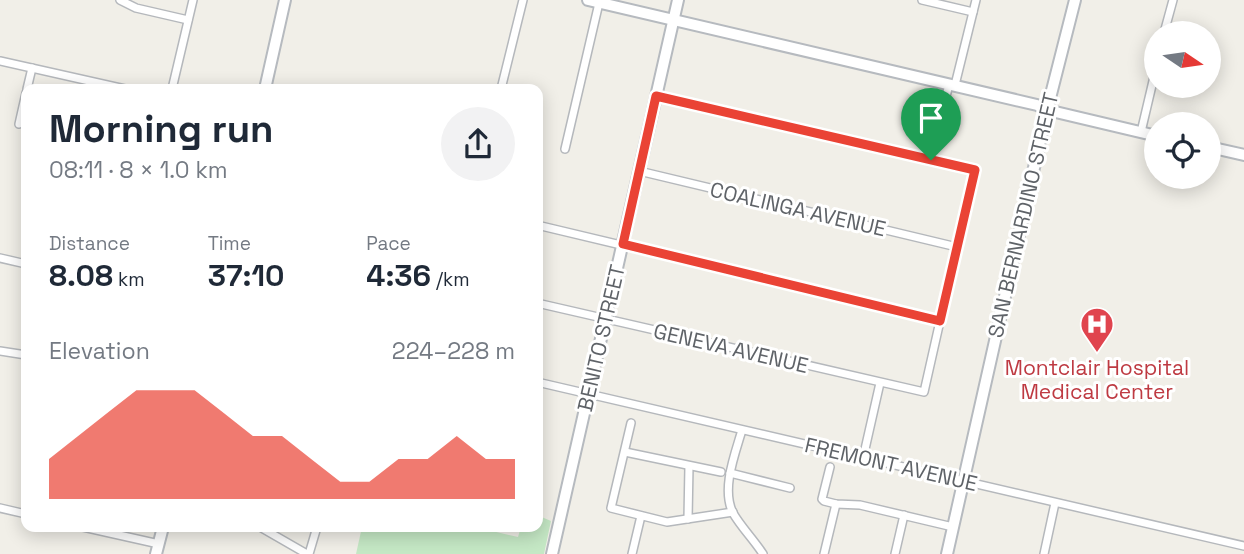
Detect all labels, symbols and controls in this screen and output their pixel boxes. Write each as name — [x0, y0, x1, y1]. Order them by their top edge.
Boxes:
north arrow — [1144, 21, 1222, 98]
map controls — [1144, 21, 1221, 189]
pin — [901, 88, 961, 160]
street label: SAN BERNARDINO STREET — [982, 90, 1064, 340]
icon: arrive — [912, 99, 950, 137]
text: Morning run — [49, 105, 274, 153]
button: share — [441, 107, 515, 181]
button: locate — [1144, 112, 1221, 189]
text: 08:11 · 8 × 1.0 km — [49, 155, 228, 185]
street label: COALINGA AVENUE — [707, 176, 889, 242]
text: Distance — [49, 231, 130, 256]
text: Time — [208, 231, 251, 256]
text: Pace — [366, 231, 411, 256]
text: 8.08 — [49, 256, 113, 295]
text: 37:10 — [208, 256, 284, 295]
text: 4:36 — [366, 256, 431, 295]
street label: BENITO STREET — [571, 262, 631, 414]
text: km — [113, 267, 144, 292]
text: /km — [431, 267, 470, 292]
hospital icon: Montclair Hospital Medical Center — [1078, 305, 1116, 354]
street label: GENEVA AVENUE — [651, 317, 811, 379]
text: Elevation — [49, 336, 150, 366]
text: 224–228 m — [392, 336, 515, 366]
place label: Montclair Hospital Medical Center — [1005, 354, 1189, 405]
street label: FREMONT AVENUE — [802, 431, 980, 497]

